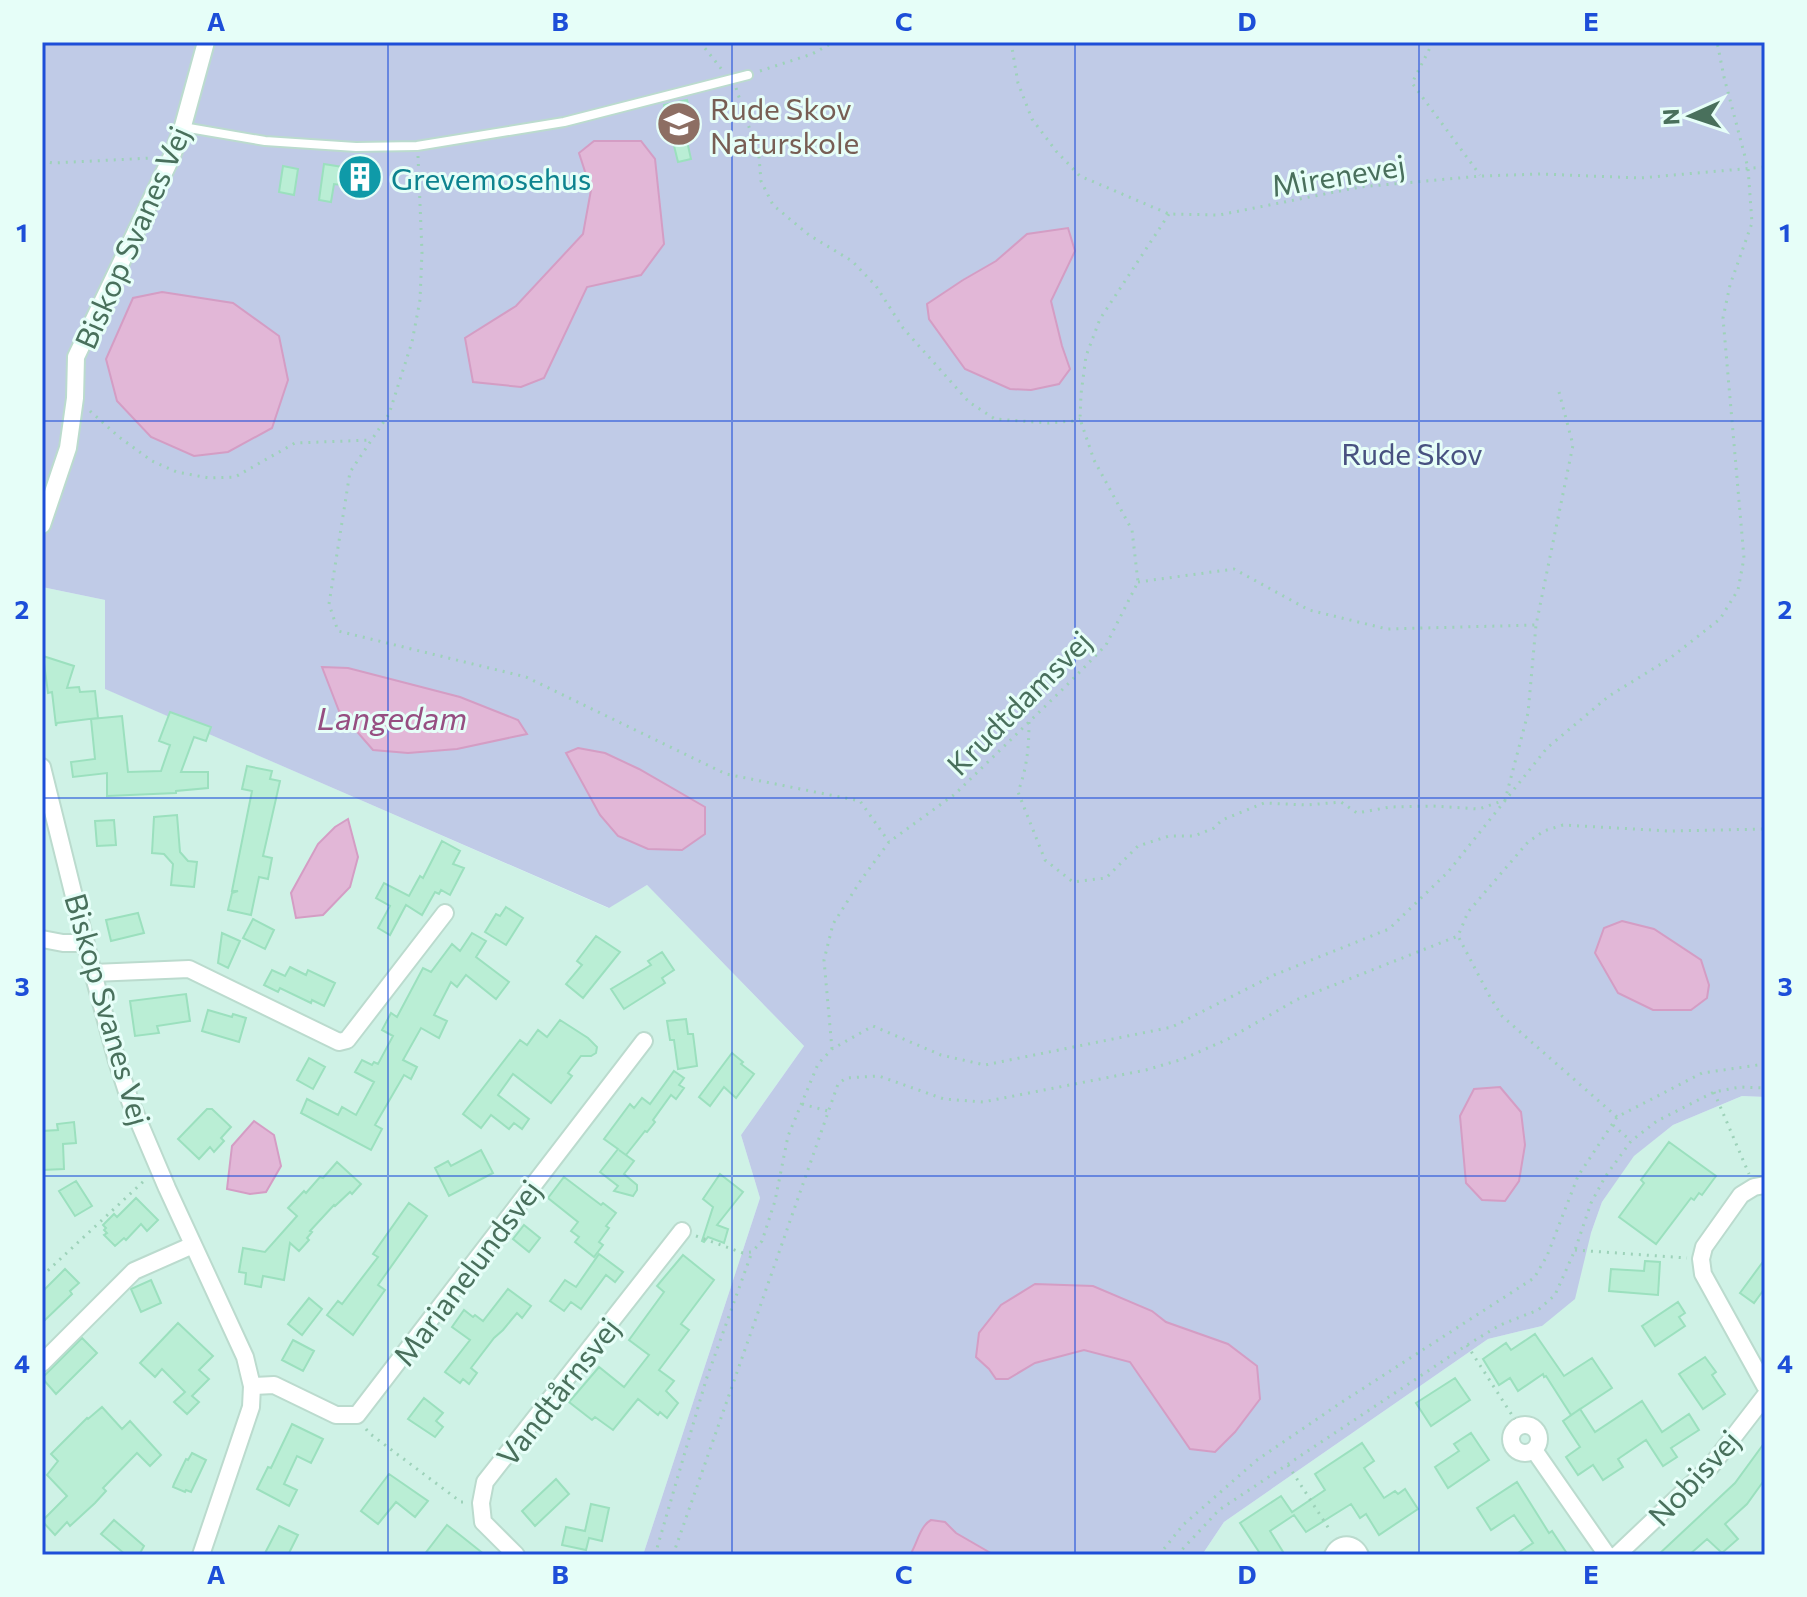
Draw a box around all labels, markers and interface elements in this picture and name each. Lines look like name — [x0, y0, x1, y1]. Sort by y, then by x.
text: A — [207, 5, 226, 36]
text: B — [551, 5, 569, 36]
text: C — [895, 5, 913, 36]
text: D — [1237, 5, 1257, 36]
text: E — [1583, 5, 1599, 36]
north arrow — [1651, 76, 1731, 156]
place label: Rude Skov Naturskole — [710, 89, 859, 160]
school or university icon: Rude Skov Naturskole — [655, 100, 703, 148]
text: N — [1657, 108, 1684, 126]
street label: Biskop Svanes Vej — [65, 120, 197, 354]
street label: Mirenevej — [1269, 145, 1407, 203]
building icon: Grevemosehus — [336, 153, 384, 201]
place label: Grevemosehus — [391, 159, 591, 196]
text: 1 — [16, 216, 28, 247]
text: 1 — [1779, 216, 1791, 247]
park label: Rude Skov — [1341, 434, 1483, 471]
text: 2 — [15, 593, 29, 624]
text: 2 — [1778, 593, 1792, 624]
street label: Krudtdamsvej — [938, 622, 1098, 782]
water label: Langedam — [317, 697, 467, 737]
street label: Biskop Svanes Vej — [58, 889, 160, 1129]
text: 3 — [14, 970, 30, 1001]
text: 3 — [1777, 970, 1793, 1001]
street label: Marianelundsvej — [384, 1172, 548, 1372]
street label: Vandtårnsvej — [488, 1310, 626, 1472]
text: 4 — [14, 1347, 30, 1378]
text: 4 — [1777, 1347, 1793, 1378]
street label: Nobisvej — [1639, 1421, 1747, 1533]
text: A — [207, 1558, 226, 1589]
text: B — [551, 1558, 569, 1589]
text: C — [895, 1558, 913, 1589]
text: D — [1237, 1558, 1257, 1589]
text: E — [1583, 1558, 1599, 1589]

